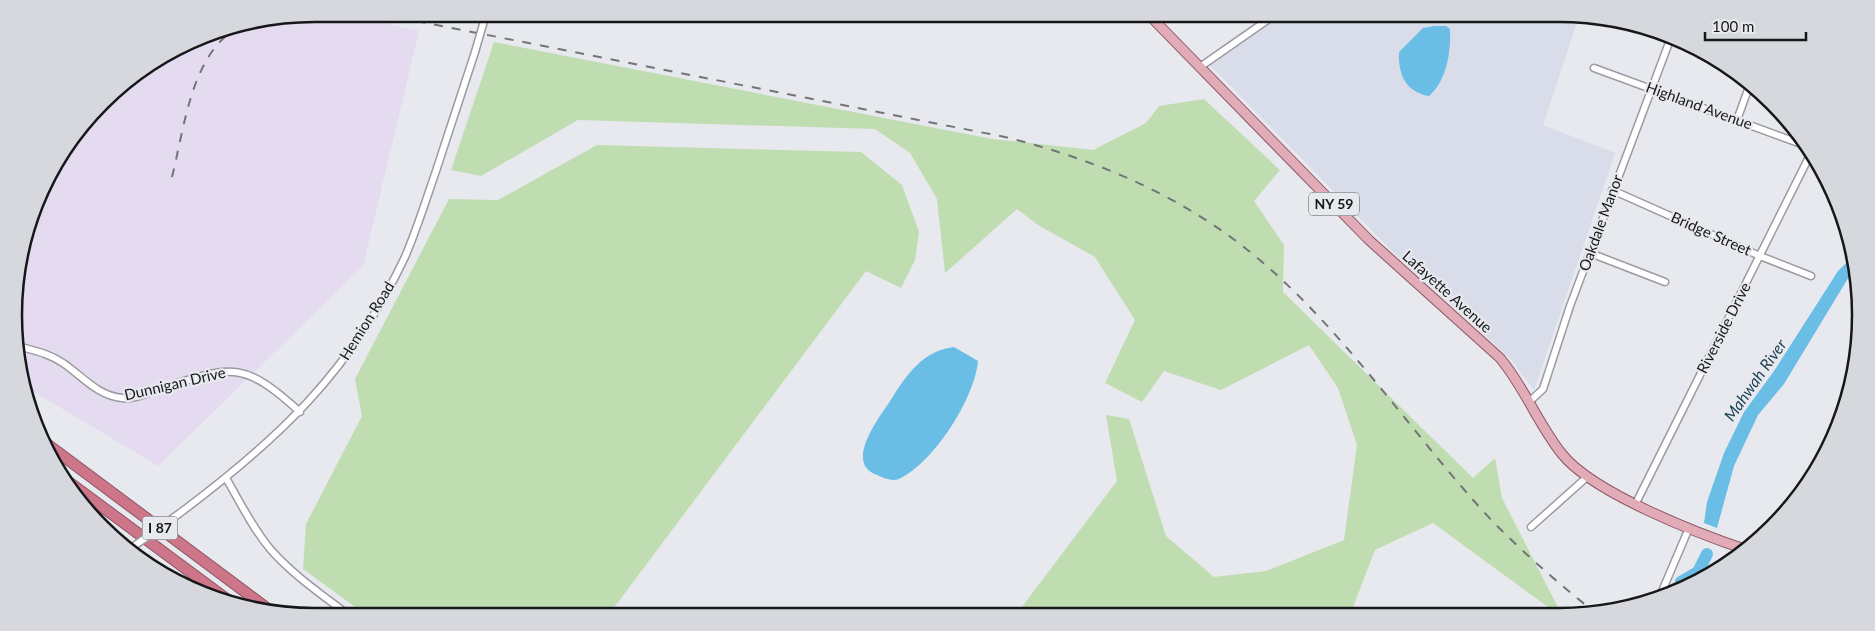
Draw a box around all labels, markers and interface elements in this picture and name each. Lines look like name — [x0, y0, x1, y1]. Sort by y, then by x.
scale bar — [1705, 10, 1806, 42]
text: 100 m — [1712, 17, 1754, 35]
street label: Highland Avenue — [1644, 77, 1755, 133]
street label: Oakdale Manor — [1574, 172, 1626, 273]
road number: NY 59 — [1309, 192, 1359, 215]
street label: Bridge Street — [1668, 207, 1755, 259]
street label: Lafayette Avenue — [1399, 246, 1496, 336]
street label: Hemion Road — [335, 278, 397, 363]
street label: Riverside Drive — [1692, 279, 1754, 376]
water label: Mahwah River — [1719, 335, 1790, 424]
street label: Dunnigan Drive — [122, 363, 227, 403]
road number: I 87 — [142, 516, 178, 540]

